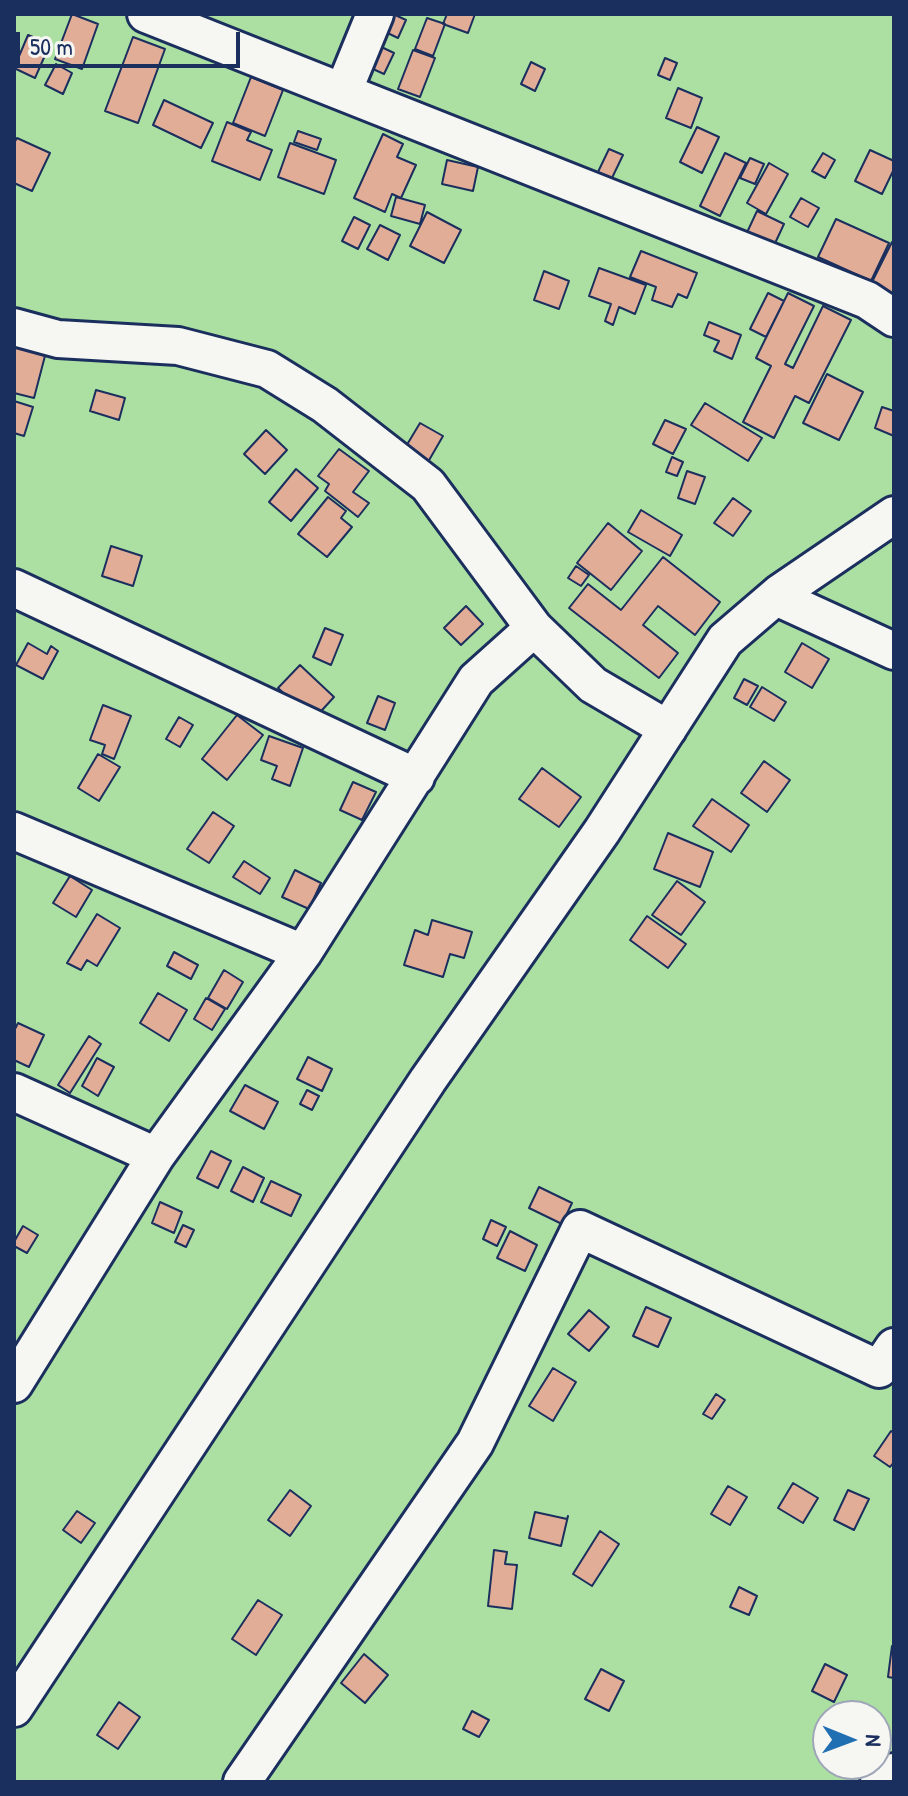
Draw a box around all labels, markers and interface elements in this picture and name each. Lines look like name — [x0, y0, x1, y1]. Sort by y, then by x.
scale bar — [20, 16, 244, 66]
text: 50 m — [30, 30, 73, 62]
north arrow — [812, 1700, 892, 1780]
text: N — [859, 1734, 889, 1747]

